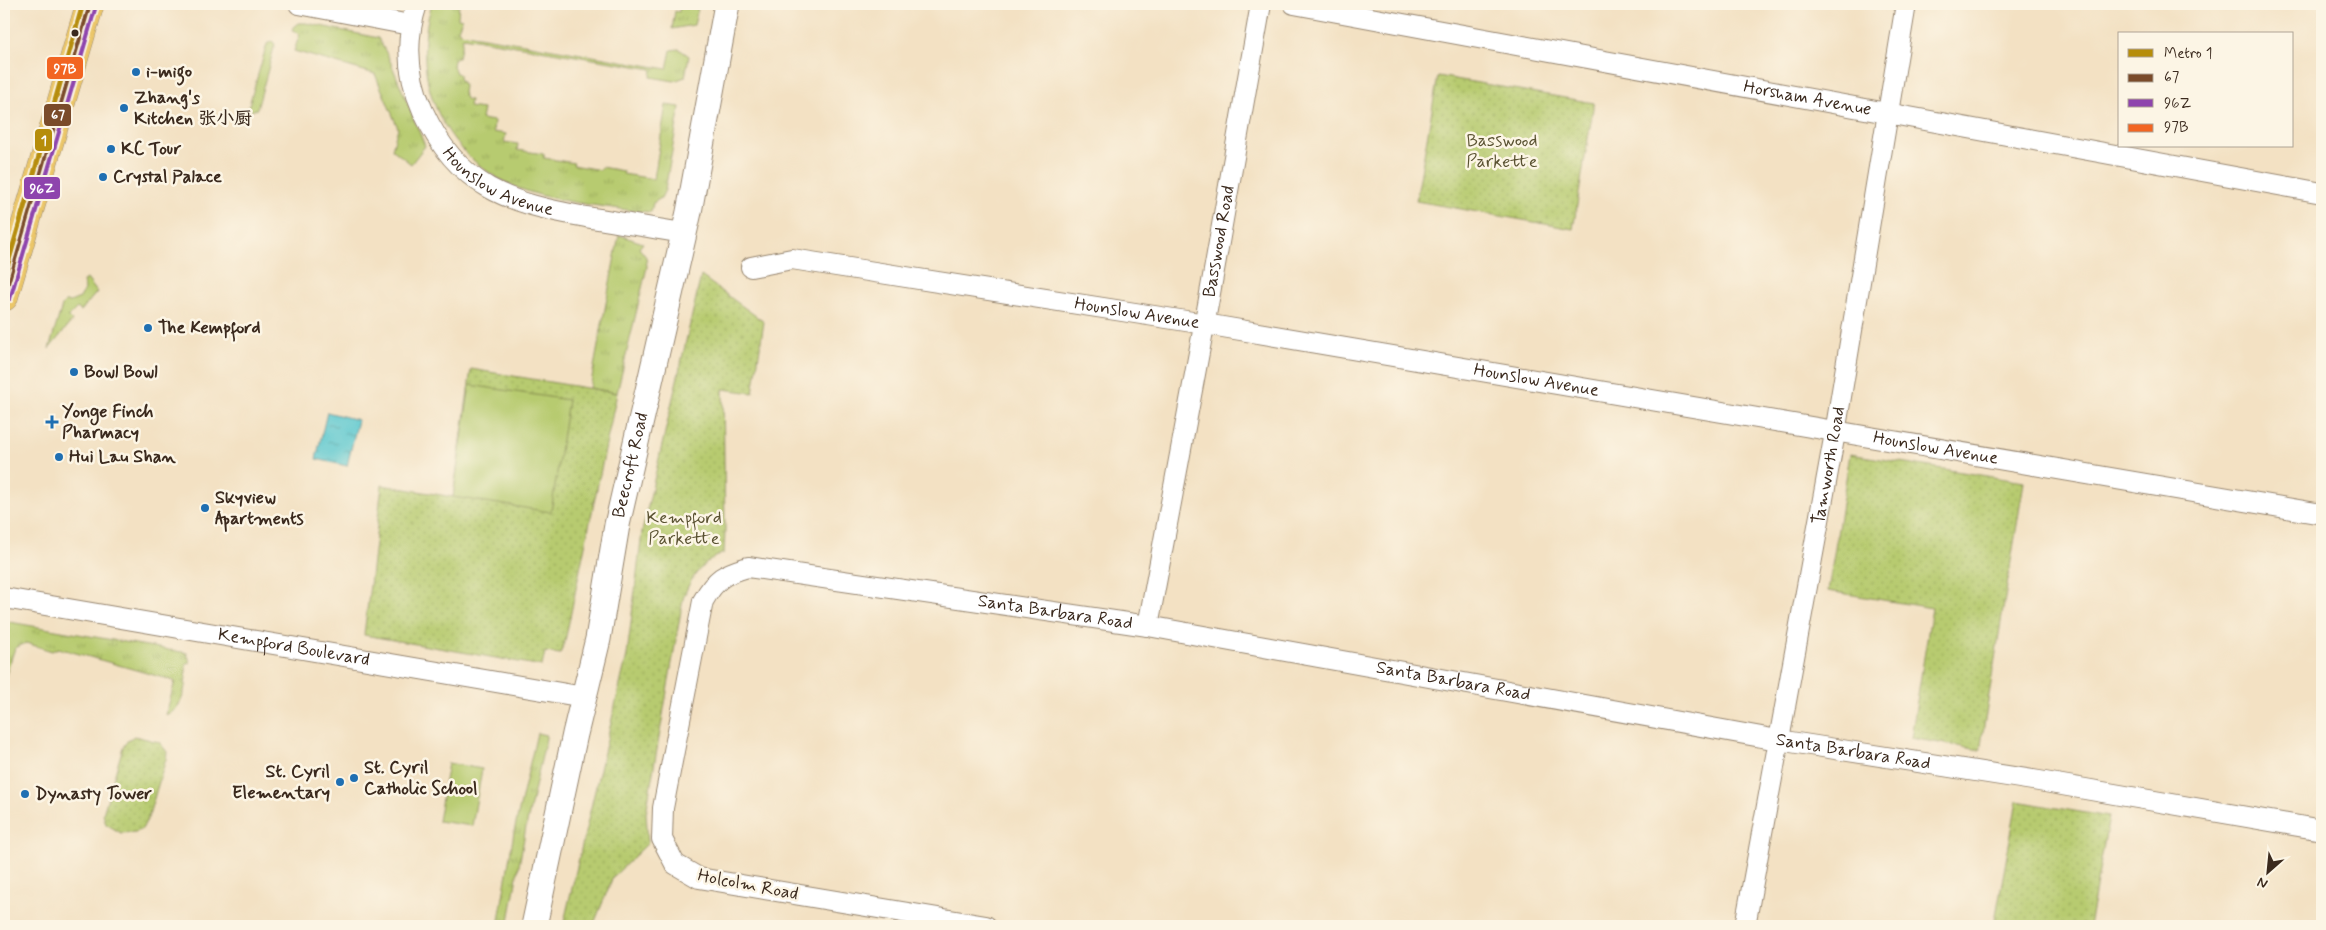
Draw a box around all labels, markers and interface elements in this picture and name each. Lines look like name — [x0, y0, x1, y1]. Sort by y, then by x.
unlabelled marker — [70, 28, 80, 38]
legend — [2118, 32, 2294, 148]
text: Metro 1 — [2164, 44, 2213, 64]
line badge: 97B — [46, 56, 84, 80]
text: 97B — [54, 60, 77, 78]
place label: i-migo — [146, 60, 192, 86]
marker: i-migo — [130, 66, 142, 78]
text: 67 — [2164, 68, 2180, 88]
street label: Horsham Avenue — [1742, 75, 1873, 122]
place label: Zhang's Kitchen 张小厨 — [134, 86, 252, 131]
text: 96Z — [2164, 94, 2192, 114]
marker: Zhang's Kitchen 张小厨 — [118, 102, 130, 114]
line badge: 67 — [43, 103, 72, 127]
text: 67 — [51, 106, 65, 124]
text: 97B — [2164, 118, 2188, 138]
line badge: 1 — [34, 128, 53, 152]
park label: Basswood Parkette — [1466, 129, 1538, 174]
text: 1 — [41, 132, 47, 150]
place label: KC Tour — [121, 137, 182, 161]
street label: Hounslow Avenue — [436, 142, 556, 222]
marker: KC Tour — [105, 143, 117, 155]
place label: Crystal Palace — [113, 165, 222, 189]
marker: Crystal Palace — [97, 171, 109, 183]
line badge: 96Z — [23, 176, 61, 200]
text: 96Z — [29, 180, 55, 198]
street label: Basswood Road — [1197, 184, 1241, 299]
street label: Hounslow Avenue — [1073, 292, 1202, 335]
place label: The Kempford — [158, 316, 261, 342]
marker: The Kempford — [142, 322, 154, 334]
street label: Hounslow Avenue — [1472, 358, 1601, 403]
place label: Bowl Bowl — [84, 360, 158, 384]
marker: Bowl Bowl — [68, 366, 80, 378]
place label: Yonge Finch Pharmacy — [62, 400, 154, 445]
street label: Tamworth Road — [1807, 405, 1851, 527]
street label: Beecroft Road — [607, 410, 655, 520]
marker: Yonge Finch Pharmacy — [46, 416, 58, 428]
street label: Hounslow Avenue — [1871, 426, 2000, 471]
place label: Hui Lau Shan — [69, 445, 176, 469]
marker: Hui Lau Shan — [53, 451, 65, 463]
place label: Skyview Apartments — [215, 486, 303, 532]
marker: Skyview Apartments — [199, 502, 211, 514]
park label: Kempford Parkette — [646, 506, 722, 551]
street label: Santa Barbara Road — [976, 589, 1134, 636]
street label: Kempford Boulevard — [216, 623, 372, 672]
street label: Santa Barbara Road — [1374, 656, 1532, 707]
street label: Santa Barbara Road — [1774, 728, 1932, 776]
place label: St. Cyril Catholic School — [364, 756, 477, 801]
place label: St. Cyril Elementary — [232, 760, 330, 805]
marker: St. Cyril Catholic School — [348, 772, 360, 784]
marker: St. Cyril Elementary — [334, 776, 346, 788]
place label: Dynasty Tower — [35, 782, 152, 806]
marker: Dynasty Tower — [19, 788, 31, 800]
north arrow — [2244, 848, 2294, 898]
street label: Holcolm Road — [696, 864, 800, 906]
text: N — [2254, 873, 2271, 893]

